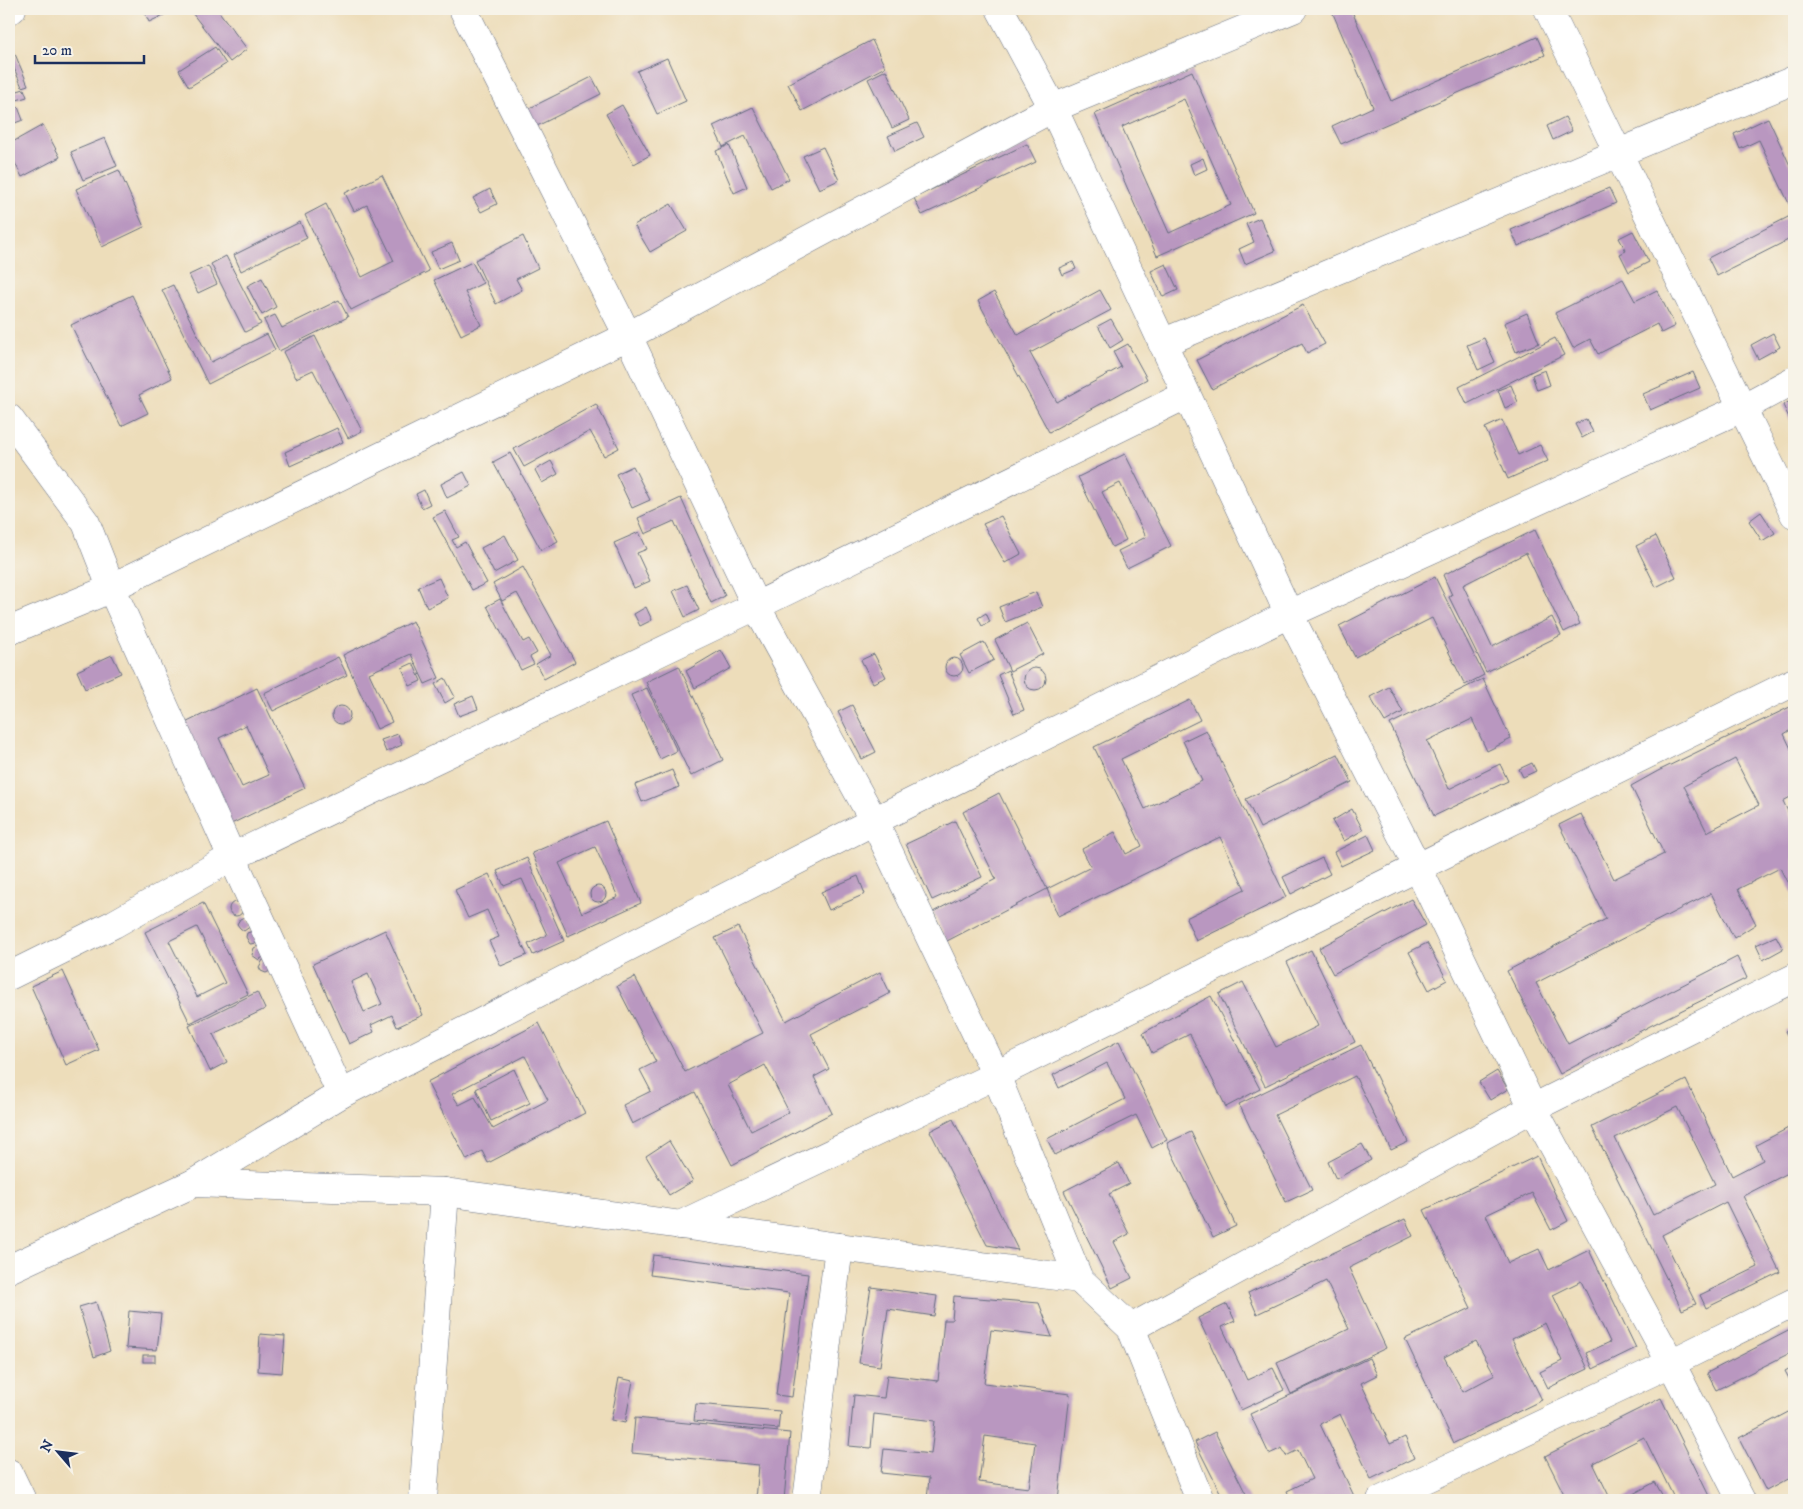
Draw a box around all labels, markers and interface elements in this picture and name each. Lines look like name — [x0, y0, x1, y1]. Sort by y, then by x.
scale bar — [35, 32, 144, 64]
text: 20 m — [42, 41, 72, 60]
north arrow — [32, 1426, 82, 1476]
text: N — [37, 1437, 58, 1456]

